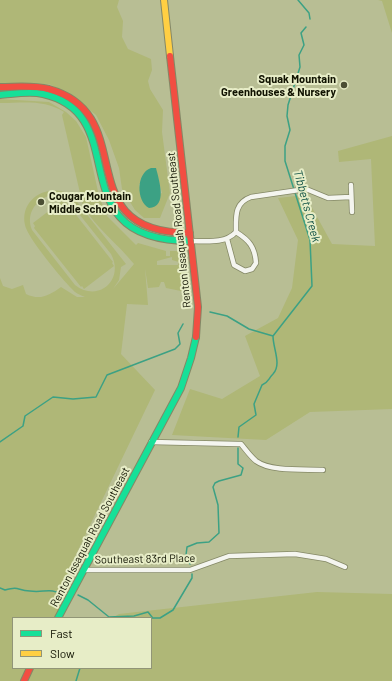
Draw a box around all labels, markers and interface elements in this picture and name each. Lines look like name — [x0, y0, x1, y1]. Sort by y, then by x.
place label: Squak Mountain Greenhouses & Nursery — [221, 72, 336, 98]
marker: Squak Mountain Greenhouses & Nursery — [339, 80, 349, 90]
street label: Renton Issaquah Road Southeast — [164, 152, 194, 308]
water label: Tibbetts Creek — [290, 168, 324, 244]
place label: Cougar Mountain Middle School — [49, 189, 131, 215]
marker: Cougar Mountain Middle School — [36, 197, 46, 207]
street label: Renton Issaquah Road Southeast — [47, 465, 133, 609]
street label: Southeast 83rd Place — [94, 552, 196, 566]
legend — [12, 617, 152, 669]
text: Fast — [50, 626, 73, 640]
text: Slow — [50, 646, 75, 660]

